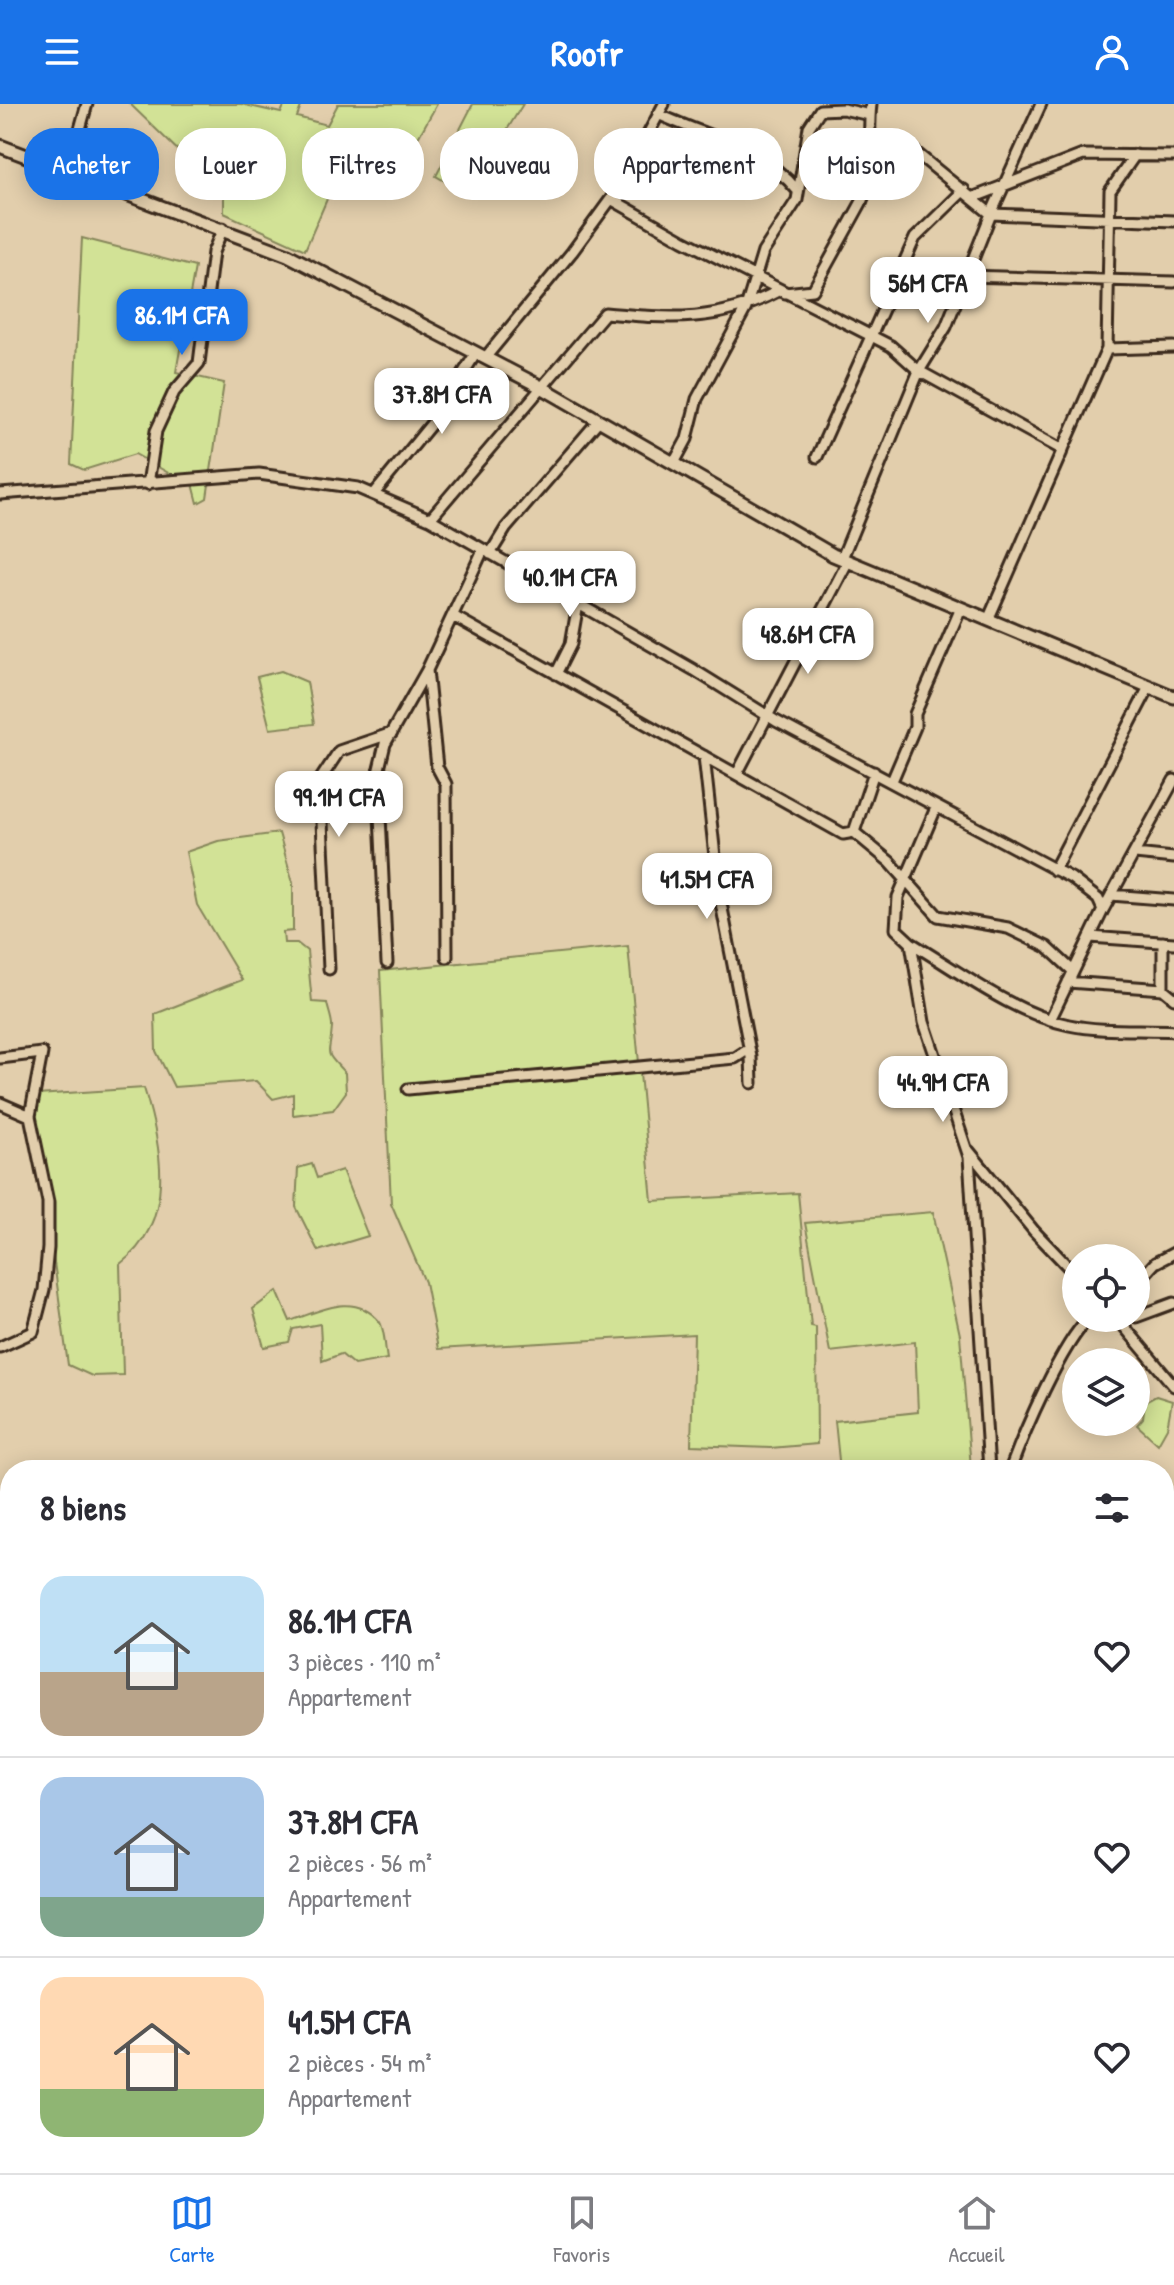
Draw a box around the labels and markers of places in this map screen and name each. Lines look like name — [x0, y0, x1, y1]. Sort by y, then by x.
pin: 56M CFA — [854, 257, 1002, 325]
pin: 86.1M CFA — [90, 289, 274, 357]
pin: 37.8M CFA — [350, 368, 534, 436]
pin: 40.1M CFA — [478, 551, 662, 619]
pin: 48.6M CFA — [716, 608, 900, 676]
pin: 99.1M CFA — [247, 771, 431, 839]
pin: 41.5M CFA — [615, 853, 799, 921]
pin: 44.9M CFA — [851, 1056, 1035, 1124]

